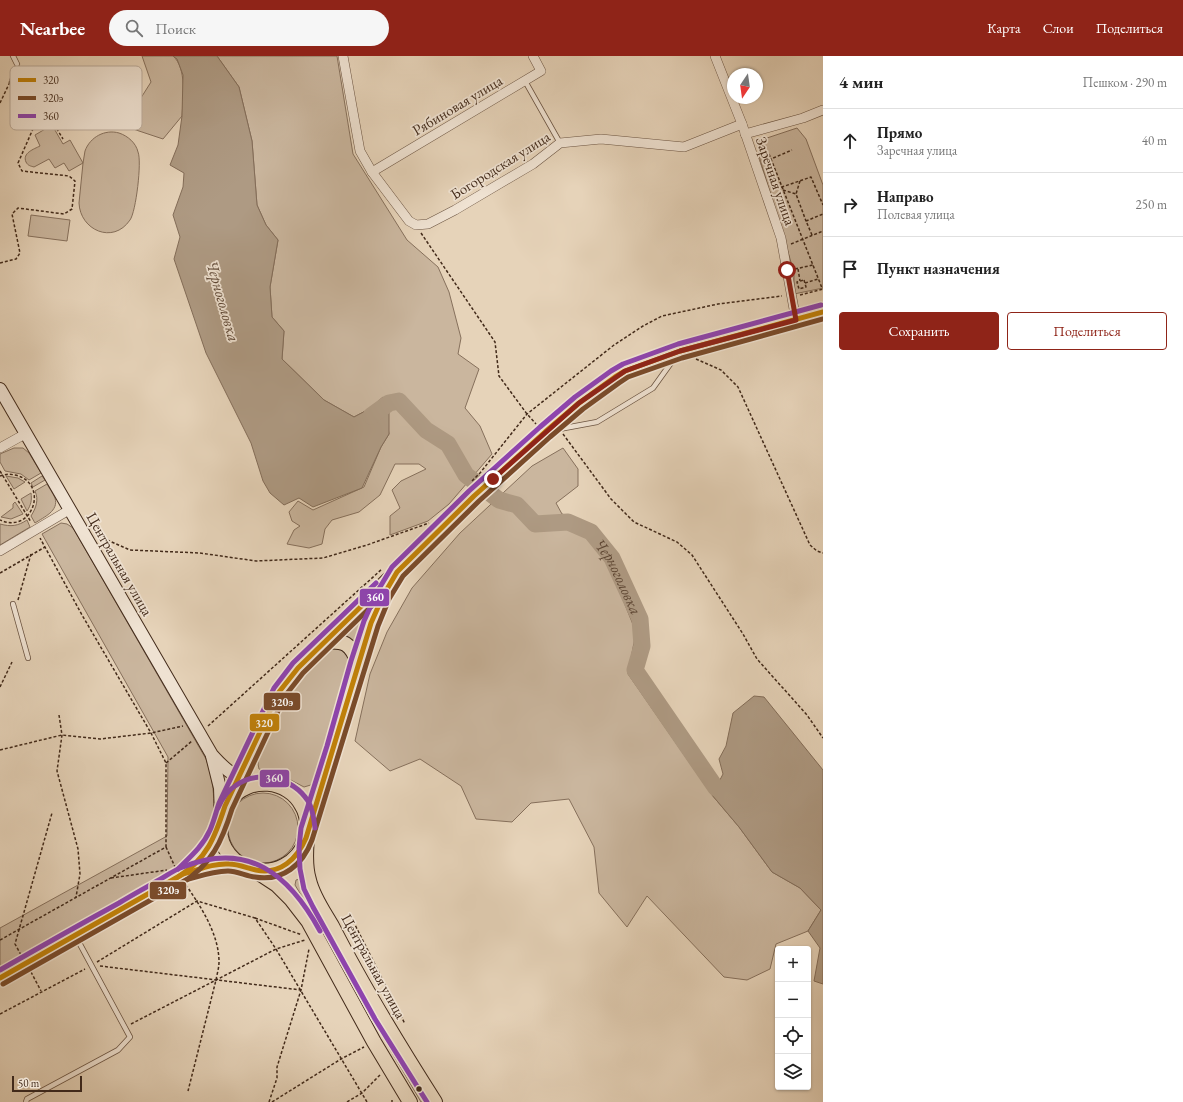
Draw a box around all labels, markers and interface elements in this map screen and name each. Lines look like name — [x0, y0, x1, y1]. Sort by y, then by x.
search box — [109, 10, 389, 46]
text: Nearbee — [20, 16, 85, 41]
icon: search — [123, 17, 145, 39]
text: Поиск — [155, 19, 196, 38]
text: Карта — [987, 19, 1021, 37]
text: Слои — [1043, 19, 1074, 37]
text: Поделиться — [1096, 19, 1163, 37]
legend — [10, 66, 142, 130]
north arrow — [727, 68, 763, 104]
street label: Рябиновая улица — [408, 71, 506, 139]
text: 4 мин — [839, 71, 883, 93]
text: 320 — [43, 73, 59, 87]
text: Пешком · 290 m — [1083, 74, 1167, 91]
text: 320э — [43, 91, 64, 105]
text: 360 — [43, 109, 59, 123]
text: Прямо — [877, 123, 922, 142]
street label: Богородская улица — [447, 127, 553, 203]
icon: ahead — [839, 130, 861, 152]
text: 40 m — [1142, 132, 1167, 149]
street label: Заречная улица — [752, 134, 800, 228]
text: Заречная улица — [877, 142, 957, 159]
text: Направо — [877, 187, 934, 206]
icon: right — [839, 194, 861, 216]
text: 250 m — [1136, 196, 1167, 213]
text: Полевая улица — [877, 206, 955, 223]
water label: Черноголовка — [201, 258, 245, 344]
icon: arrive — [839, 258, 861, 280]
text: Пункт назначения — [877, 259, 1000, 278]
route start — [778, 261, 796, 279]
button: Сохранить — [839, 312, 999, 350]
button: Поделиться — [1007, 312, 1167, 350]
route end — [484, 470, 502, 488]
street label: Центральная улица — [83, 509, 157, 619]
water label: Черноголовка — [590, 534, 647, 618]
line badge: 360 — [359, 588, 390, 607]
text: 360 — [366, 590, 384, 604]
line badge: 320э — [263, 692, 301, 711]
text: 320э — [271, 695, 293, 709]
line badge: 320 — [249, 713, 280, 732]
text: 320 — [255, 716, 273, 730]
line badge: 360 — [259, 769, 290, 788]
text: 360 — [265, 771, 283, 785]
line badge: 320э — [149, 881, 187, 900]
text: 320э — [157, 883, 179, 897]
street label: Центральная улица — [337, 910, 411, 1022]
map controls — [775, 946, 811, 1090]
button: + — [775, 946, 811, 982]
button: − — [775, 982, 811, 1018]
button: locate — [775, 1018, 811, 1054]
button: layers — [775, 1054, 811, 1090]
scale bar — [12, 1074, 82, 1093]
text: 50 m — [18, 1076, 39, 1090]
unlabelled marker — [414, 1084, 424, 1094]

